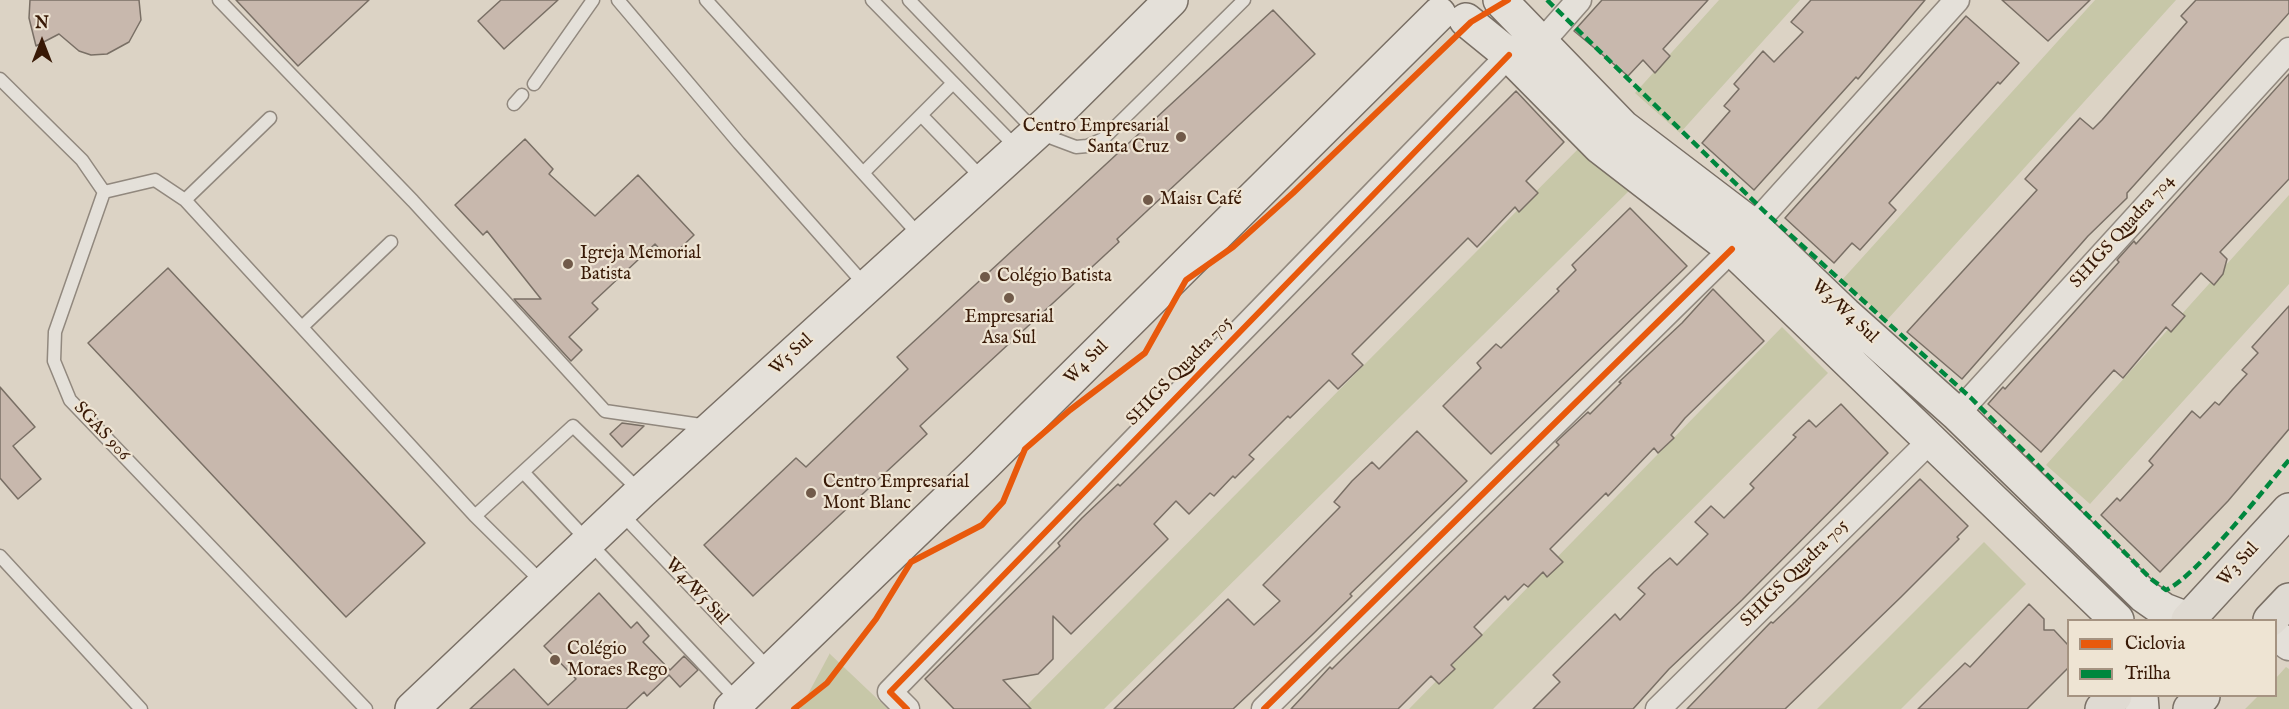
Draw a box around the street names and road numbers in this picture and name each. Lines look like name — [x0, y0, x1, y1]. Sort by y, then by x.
street label: SHIGS Quadra 704 — [2066, 171, 2180, 293]
street label: W3/W4 Sul — [1806, 276, 1882, 348]
street label: SHIGS Quadra 705 — [1122, 313, 1238, 431]
street label: W5 Sul — [766, 330, 818, 380]
street label: W4 Sul — [1060, 336, 1114, 390]
street label: SGAS 906 — [68, 398, 134, 466]
street label: SHIGS Quadra 705 — [1737, 516, 1853, 632]
street label: W3 Sul — [2214, 539, 2264, 591]
street label: W4/W5 Sul — [660, 554, 732, 630]

